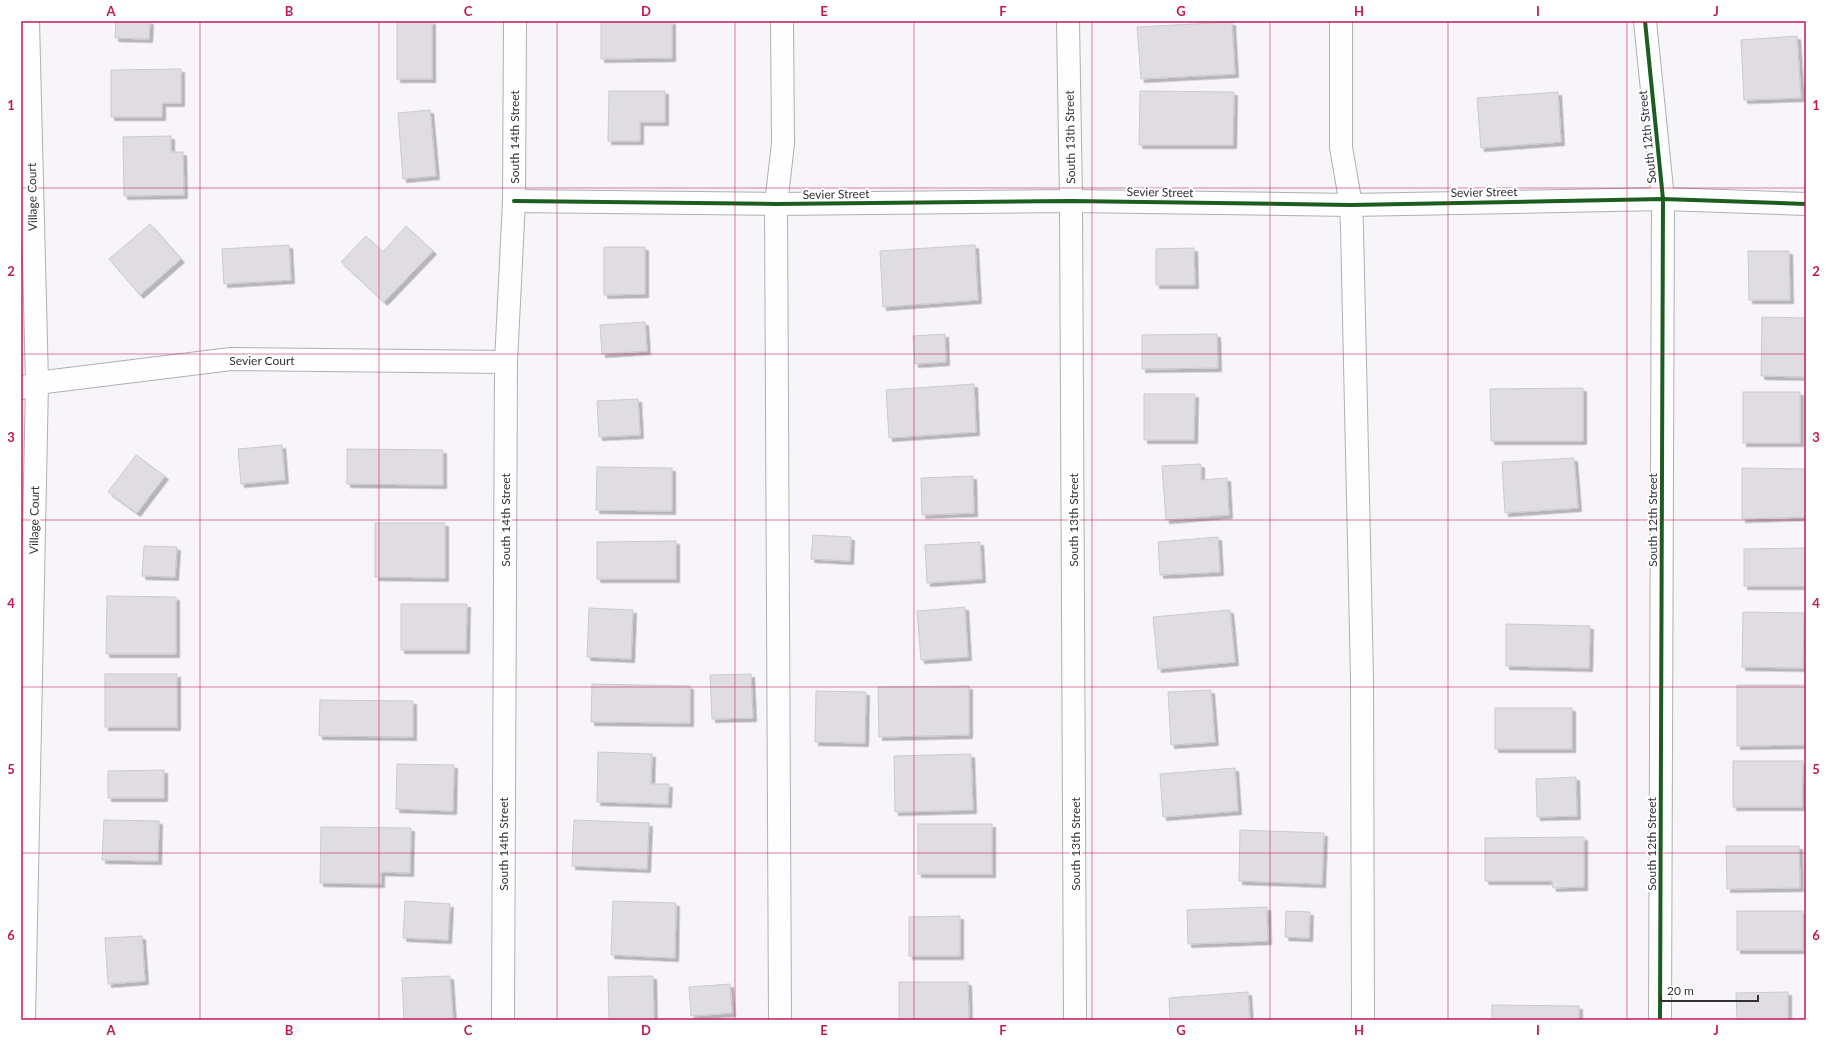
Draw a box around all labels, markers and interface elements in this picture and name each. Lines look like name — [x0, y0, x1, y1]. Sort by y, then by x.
text: A — [105, 3, 116, 19]
text: B — [285, 3, 294, 19]
text: C — [464, 3, 473, 19]
text: D — [641, 3, 651, 19]
text: E — [820, 3, 828, 19]
text: F — [999, 3, 1007, 19]
text: G — [1176, 3, 1186, 19]
text: H — [1354, 3, 1364, 19]
text: I — [1536, 3, 1540, 19]
text: J — [1713, 3, 1719, 19]
street label: South 14th Street — [507, 89, 522, 184]
street label: South 13th Street — [1062, 89, 1078, 184]
street label: South 12th Street — [1635, 89, 1659, 184]
text: 1 — [7, 97, 15, 113]
text: 1 — [1812, 97, 1820, 113]
street label: Village Court — [24, 162, 40, 231]
street label: Sevier Street — [1126, 184, 1194, 200]
street label: Sevier Street — [1450, 184, 1518, 200]
street label: Sevier Street — [802, 186, 870, 202]
text: 2 — [7, 263, 15, 279]
text: 2 — [1812, 263, 1820, 279]
street label: Sevier Court — [229, 353, 295, 368]
text: 3 — [7, 429, 15, 445]
text: 3 — [1812, 429, 1820, 445]
street label: South 14th Street — [498, 472, 513, 567]
street label: South 13th Street — [1066, 472, 1081, 567]
street label: South 12th Street — [1645, 472, 1660, 567]
street label: Village Court — [26, 485, 42, 554]
text: 4 — [7, 595, 15, 611]
text: 4 — [1812, 595, 1820, 611]
text: 5 — [7, 761, 15, 777]
text: 5 — [1812, 761, 1820, 777]
street label: South 14th Street — [496, 796, 511, 891]
street label: South 13th Street — [1068, 796, 1083, 891]
street label: South 12th Street — [1644, 796, 1659, 891]
text: 6 — [7, 927, 15, 943]
text: 6 — [1812, 927, 1820, 943]
scale bar — [1661, 977, 1758, 1003]
text: 20 m — [1667, 983, 1694, 998]
text: A — [105, 1022, 116, 1038]
text: B — [285, 1022, 294, 1038]
text: C — [464, 1022, 473, 1038]
text: D — [641, 1022, 651, 1038]
text: E — [820, 1022, 828, 1038]
text: F — [999, 1022, 1007, 1038]
text: G — [1176, 1022, 1186, 1038]
text: H — [1354, 1022, 1364, 1038]
text: I — [1536, 1022, 1540, 1038]
text: J — [1713, 1022, 1719, 1038]

